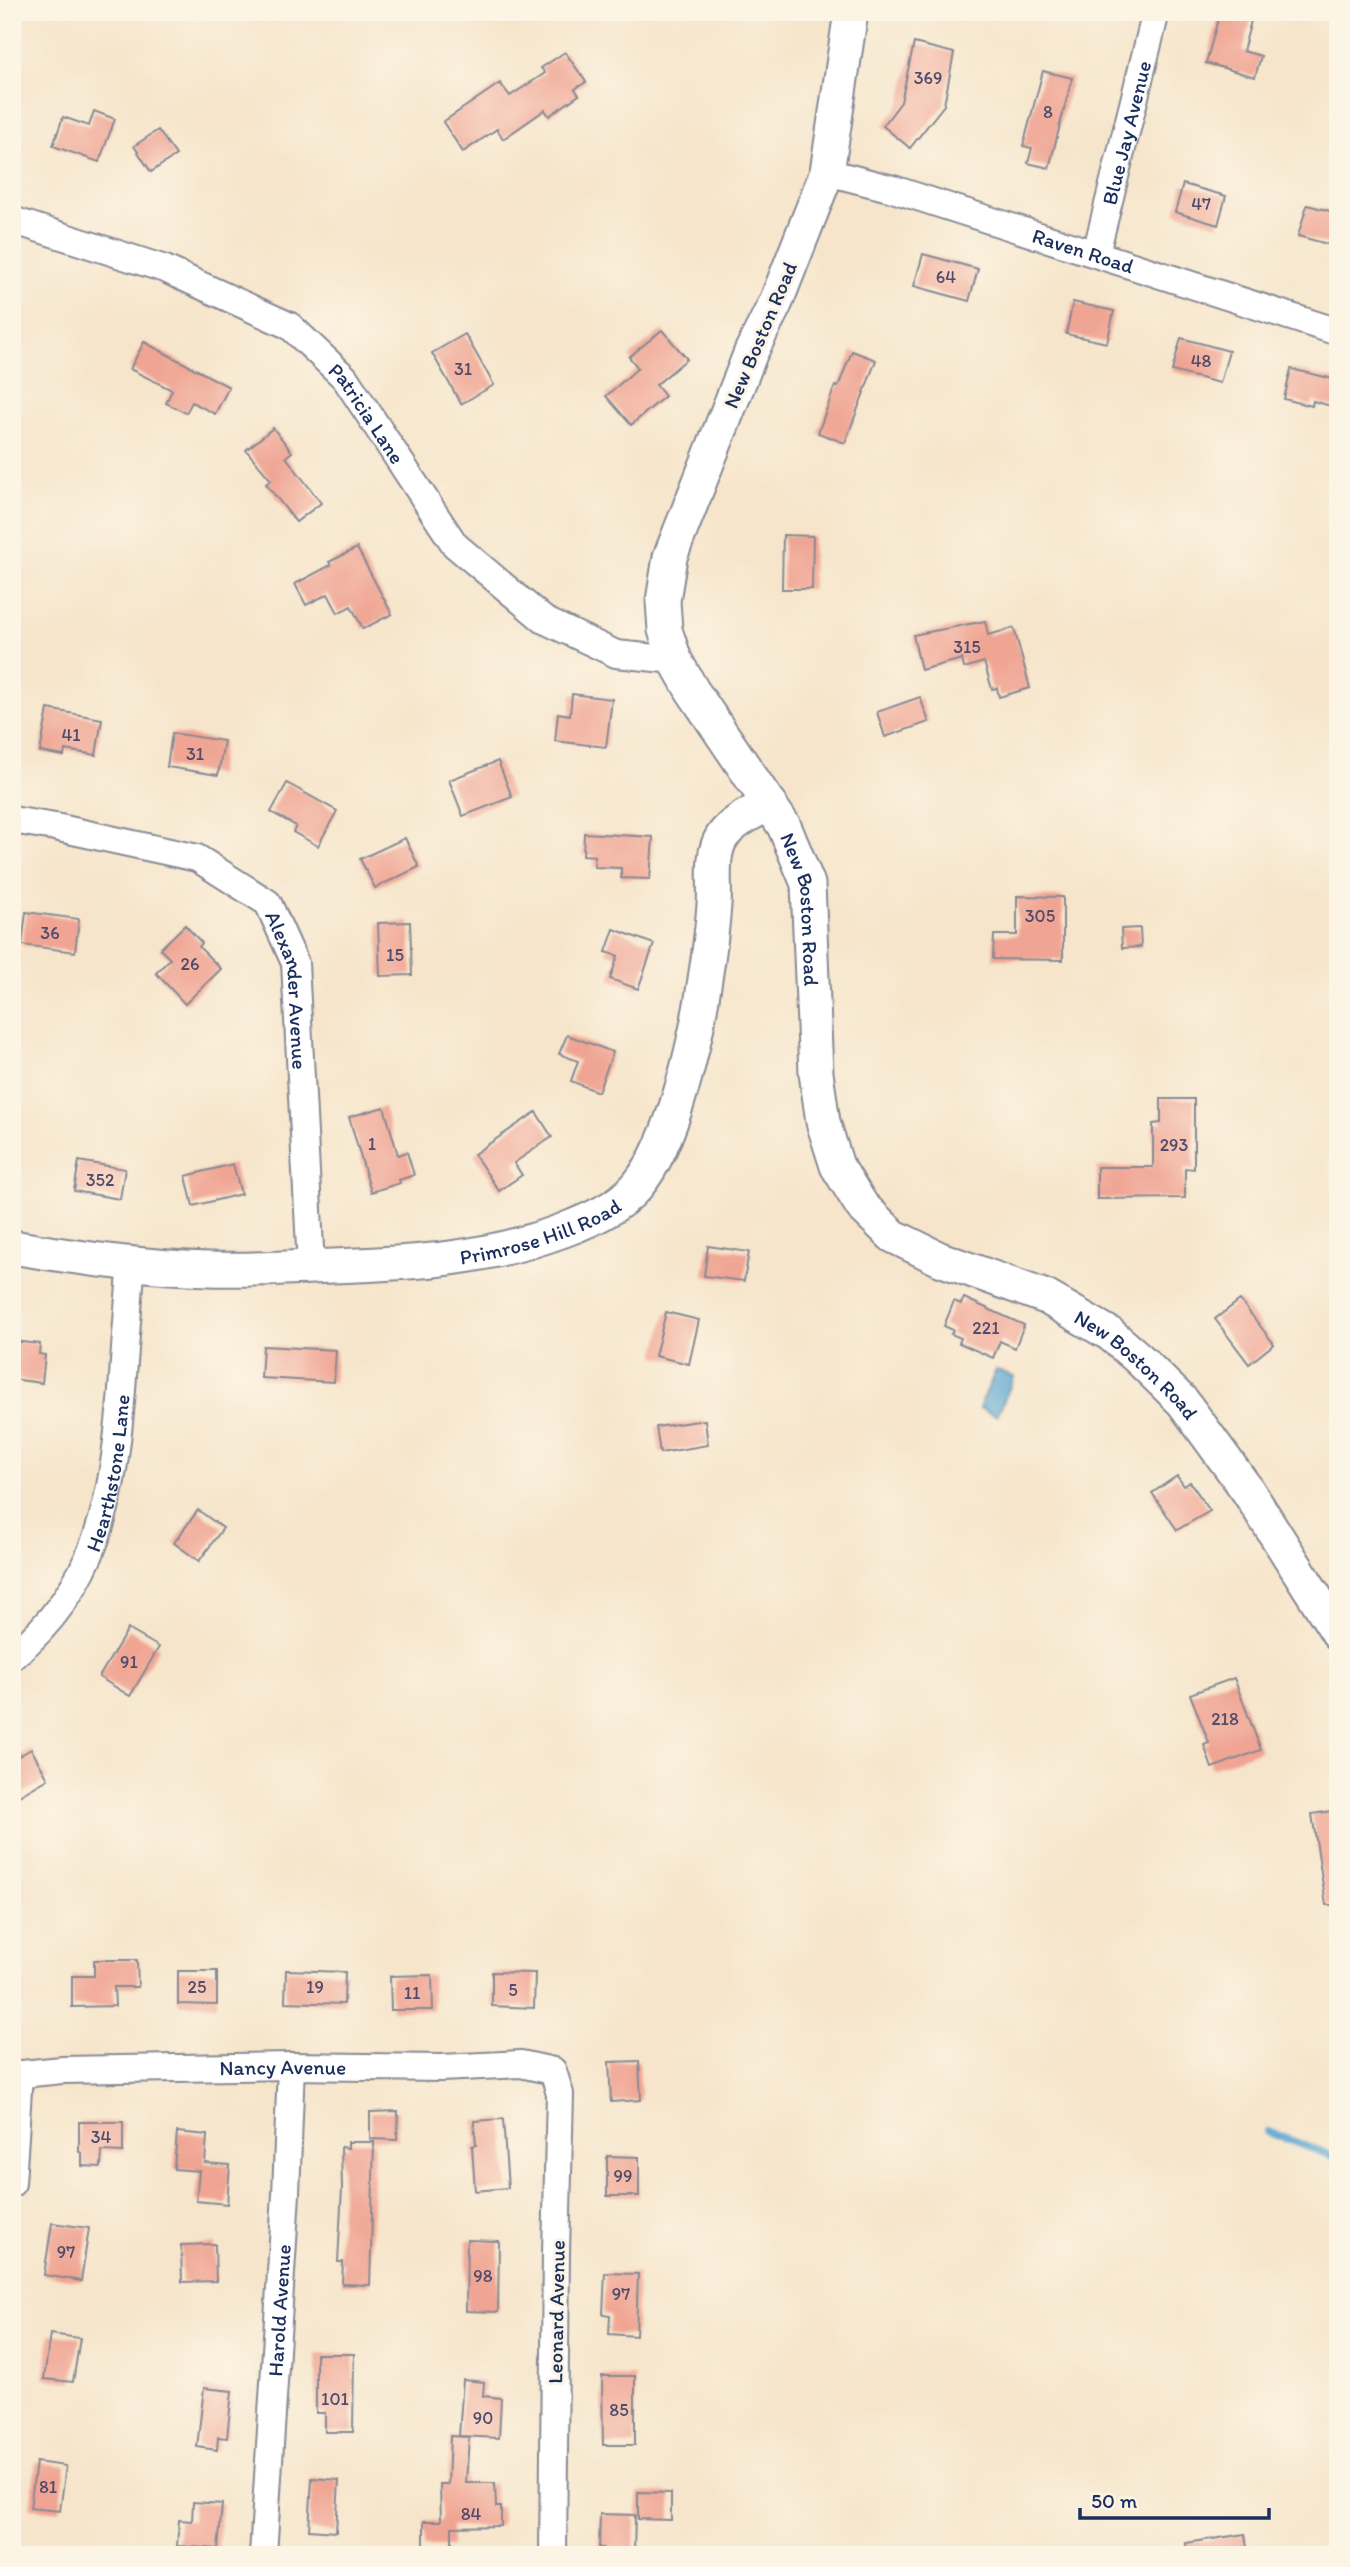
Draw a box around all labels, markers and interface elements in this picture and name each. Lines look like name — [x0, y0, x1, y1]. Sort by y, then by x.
street label: Blue Jay Avenue — [1096, 58, 1156, 207]
house number: 369 — [914, 67, 942, 89]
house number: 8 — [1043, 101, 1053, 123]
house number: 47 — [1191, 193, 1211, 215]
street label: Raven Road — [1029, 222, 1138, 278]
street label: New Boston Road — [718, 258, 802, 412]
house number: 64 — [936, 266, 956, 288]
house number: 48 — [1191, 350, 1211, 372]
street label: Patricia Lane — [324, 357, 410, 468]
house number: 31 — [454, 358, 472, 380]
house number: 315 — [953, 636, 981, 658]
house number: 41 — [61, 724, 81, 746]
house number: 31 — [186, 743, 204, 765]
street label: New Boston Road — [775, 829, 825, 986]
house number: 305 — [1025, 905, 1055, 927]
street label: Alexander Avenue — [261, 907, 313, 1070]
house number: 36 — [40, 922, 60, 944]
house number: 15 — [386, 944, 404, 966]
house number: 26 — [181, 953, 200, 975]
house number: 1 — [368, 1133, 376, 1155]
house number: 293 — [1160, 1134, 1189, 1156]
house number: 352 — [86, 1169, 115, 1191]
street label: Primrose Hill Road — [458, 1192, 626, 1269]
street label: New Boston Road — [1070, 1304, 1204, 1424]
house number: 221 — [972, 1317, 1000, 1339]
street label: Hearthstone Lane — [80, 1393, 134, 1555]
house number: 91 — [120, 1651, 138, 1673]
house number: 218 — [1211, 1708, 1239, 1730]
house number: 25 — [188, 1976, 206, 1998]
house number: 19 — [306, 1976, 324, 1998]
house number: 5 — [508, 1979, 518, 2001]
house number: 11 — [404, 1982, 420, 2004]
street label: Nancy Avenue — [219, 2053, 346, 2080]
house number: 34 — [91, 2126, 111, 2148]
house number: 99 — [614, 2165, 632, 2187]
street label: Leonard Avenue — [542, 2240, 570, 2384]
house number: 97 — [57, 2241, 75, 2263]
street label: Harold Avenue — [262, 2244, 295, 2377]
house number: 98 — [473, 2265, 493, 2287]
house number: 97 — [612, 2283, 630, 2305]
house number: 101 — [321, 2388, 349, 2410]
house number: 85 — [609, 2399, 629, 2421]
house number: 90 — [473, 2407, 493, 2429]
house number: 81 — [39, 2476, 57, 2498]
scale bar — [1080, 2476, 1270, 2520]
text: 50 m — [1091, 2488, 1138, 2513]
house number: 84 — [461, 2503, 482, 2525]

